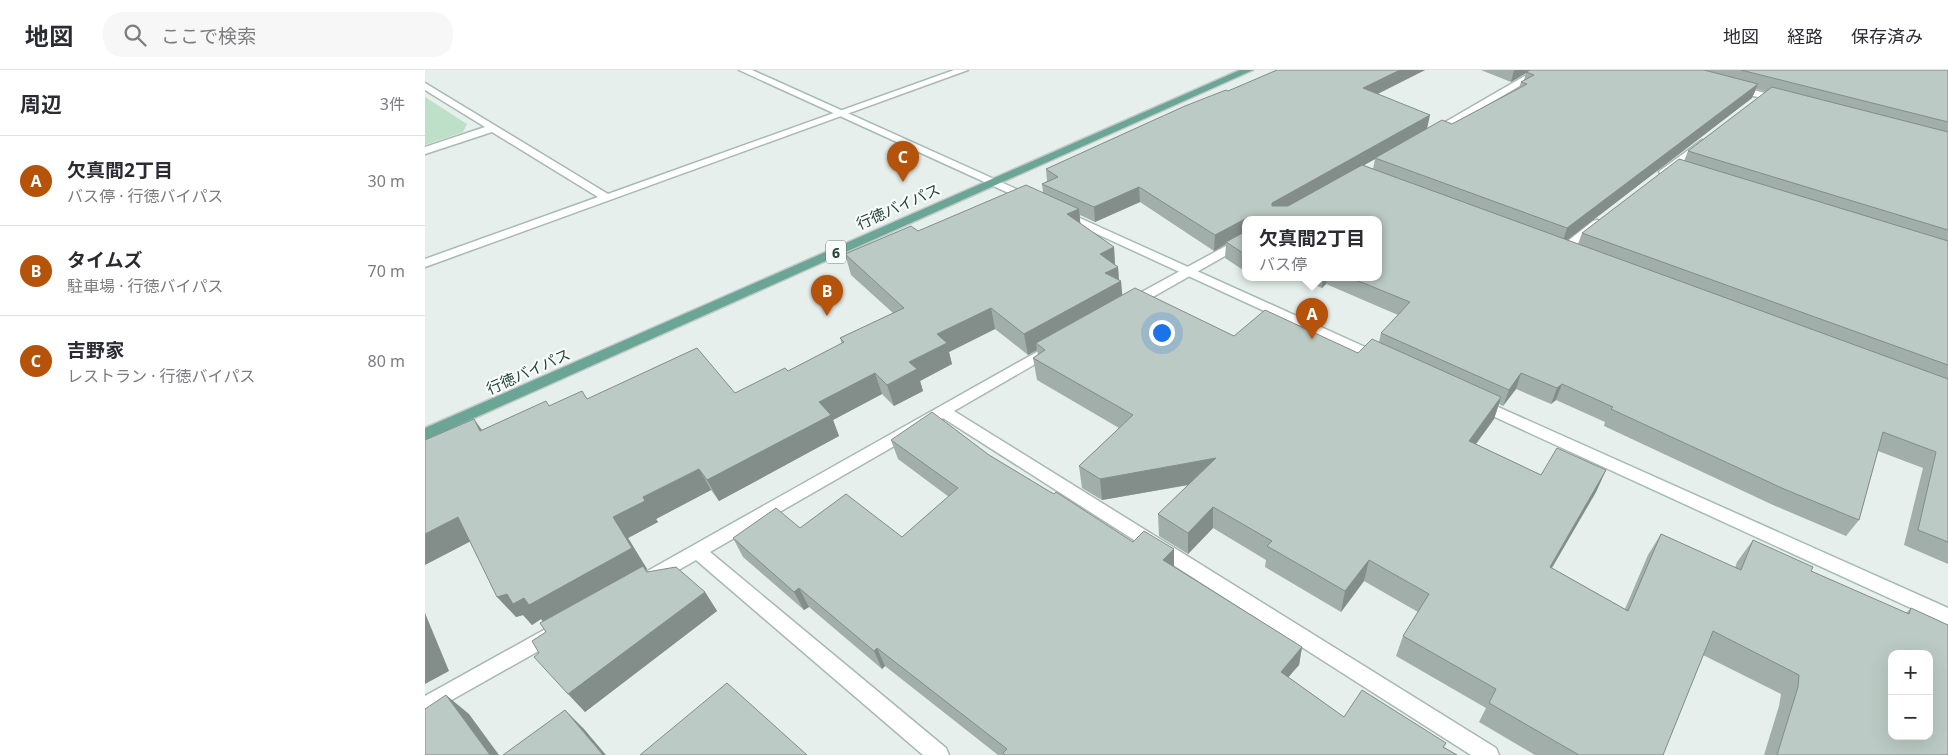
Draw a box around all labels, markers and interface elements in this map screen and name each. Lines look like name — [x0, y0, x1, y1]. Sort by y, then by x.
search box — [103, 12, 453, 57]
text: 地図 — [25, 19, 73, 52]
icon: search — [121, 21, 149, 49]
text: ここで検索 — [161, 23, 256, 49]
text: 地図 — [1723, 24, 1759, 48]
text: 経路 — [1787, 24, 1823, 48]
text: 保存済み — [1851, 24, 1923, 48]
text: 周辺 — [20, 90, 62, 118]
text: 3件 — [380, 93, 405, 115]
pin: C — [887, 141, 919, 182]
text: 欠真間2丁目 — [67, 157, 173, 183]
text: A — [30, 170, 42, 192]
text: 30 m — [368, 170, 405, 192]
street label: 行徳バイパス — [853, 179, 943, 233]
text: バス停 · 行徳バイパス — [67, 185, 223, 207]
popup — [1242, 216, 1382, 281]
text: 欠真間2丁目 — [1259, 225, 1365, 251]
road number: 6 — [826, 240, 846, 263]
text: タイムズ — [67, 247, 143, 273]
text: バス停 — [1259, 253, 1307, 275]
text: B — [31, 260, 41, 282]
text: 70 m — [368, 260, 405, 282]
text: 駐車場 · 行徳バイパス — [67, 275, 223, 297]
pin: B — [811, 275, 843, 316]
pin: A — [1296, 298, 1328, 339]
your location — [1149, 320, 1175, 346]
text: 吉野家 — [67, 337, 124, 363]
street label: 行徳バイパス — [483, 344, 573, 398]
text: C — [31, 350, 41, 372]
text: 80 m — [368, 350, 405, 372]
text: レストラン · 行徳バイパス — [67, 365, 255, 387]
map controls — [1888, 650, 1933, 740]
button: + — [1888, 650, 1933, 695]
button: − — [1888, 695, 1933, 740]

